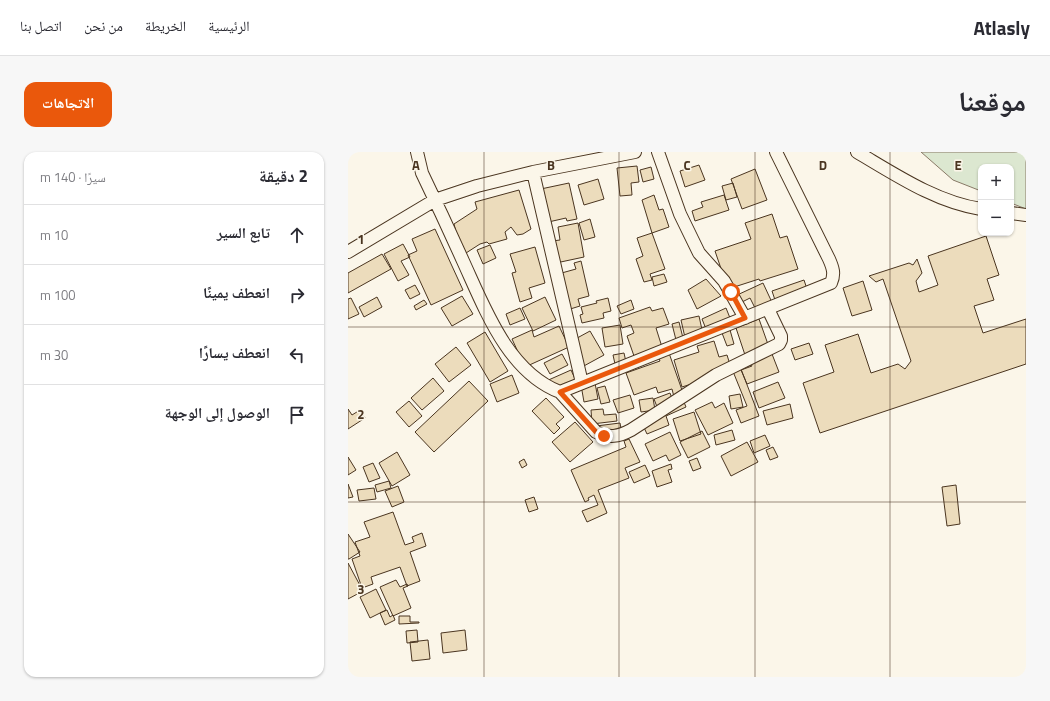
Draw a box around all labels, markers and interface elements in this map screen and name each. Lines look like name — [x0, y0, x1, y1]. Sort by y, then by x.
text: Atlasly — [973, 13, 1030, 42]
text: اتصل بنا — [20, 15, 62, 36]
text: من نحن — [84, 15, 123, 36]
text: الخريطة — [145, 15, 186, 36]
text: الرئيسية — [208, 15, 250, 36]
text: موقعنا — [958, 79, 1026, 122]
button: الاتجاهات — [24, 82, 112, 127]
text: A — [412, 155, 420, 175]
text: B — [547, 155, 555, 175]
text: C — [683, 155, 691, 175]
text: D — [819, 155, 827, 175]
text: E — [954, 155, 962, 175]
text: 2 دقيقة — [259, 163, 308, 189]
map controls — [978, 164, 1014, 236]
button: + — [978, 164, 1014, 200]
text: سيرًا · 140 m — [40, 167, 106, 187]
button: − — [978, 200, 1014, 236]
text: تابع السير — [217, 221, 270, 244]
icon: ahead — [286, 224, 308, 246]
text: 10 m — [40, 225, 68, 245]
text: 1 — [357, 229, 365, 249]
text: انعطف يمينًا — [203, 281, 270, 304]
route start — [722, 283, 740, 301]
icon: right — [286, 284, 308, 306]
text: 100 m — [40, 285, 76, 305]
text: انعطف يسارًا — [199, 341, 270, 364]
icon: left — [286, 344, 308, 366]
text: 30 m — [40, 345, 68, 365]
text: الوصول إلى الوجهة — [165, 401, 270, 424]
icon: arrive — [286, 404, 308, 426]
text: 2 — [357, 404, 365, 424]
route end — [595, 427, 613, 445]
text: 3 — [357, 579, 365, 599]

